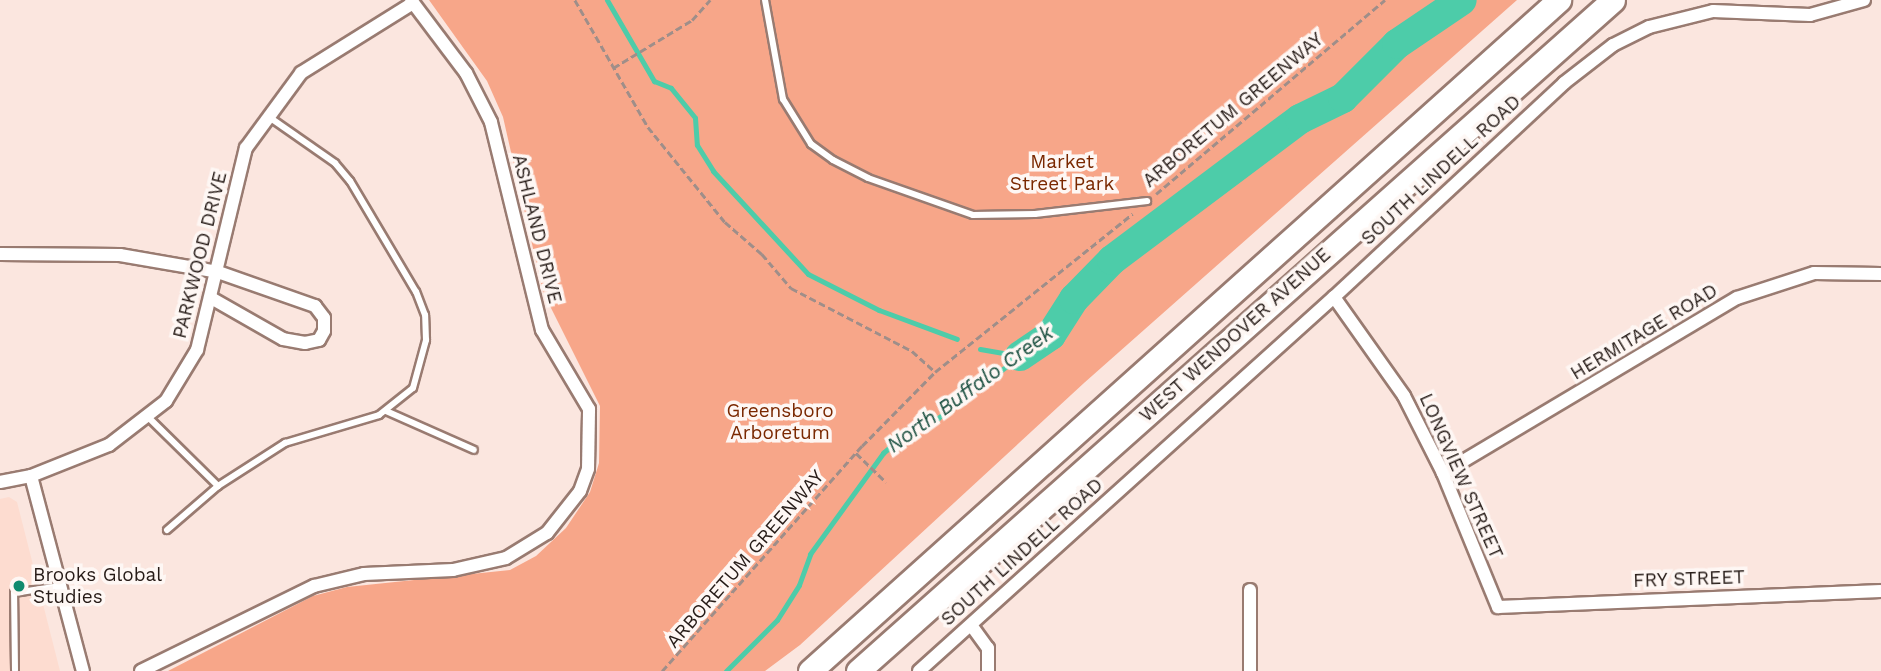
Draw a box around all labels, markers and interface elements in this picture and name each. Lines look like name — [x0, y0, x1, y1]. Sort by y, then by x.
street label: ARBORETUM GREENWAY — [1138, 28, 1328, 192]
street label: SOUTH LINDELL ROAD — [1356, 90, 1526, 250]
park label: Market Street Park — [1010, 151, 1114, 195]
street label: ASHLAND DRIVE — [507, 152, 567, 306]
street label: PARKWOOD DRIVE — [168, 169, 232, 341]
street label: WEST WENDOVER AVENUE — [1134, 243, 1336, 427]
street label: HERMITAGE ROAD — [1566, 279, 1722, 385]
water label: North Buffalo Creek — [882, 320, 1058, 458]
street label: LONGVIEW STREET — [1414, 390, 1508, 562]
park label: Greensboro Arboretum — [726, 400, 834, 444]
street label: ARBORETUM GREENWAY — [661, 465, 829, 653]
street label: SOUTH LINDELL ROAD — [936, 473, 1108, 631]
place label: Brooks Global Studies — [33, 564, 162, 608]
street label: FRY STREET — [1632, 566, 1746, 592]
marker: Brooks Global Studies — [11, 578, 27, 594]

